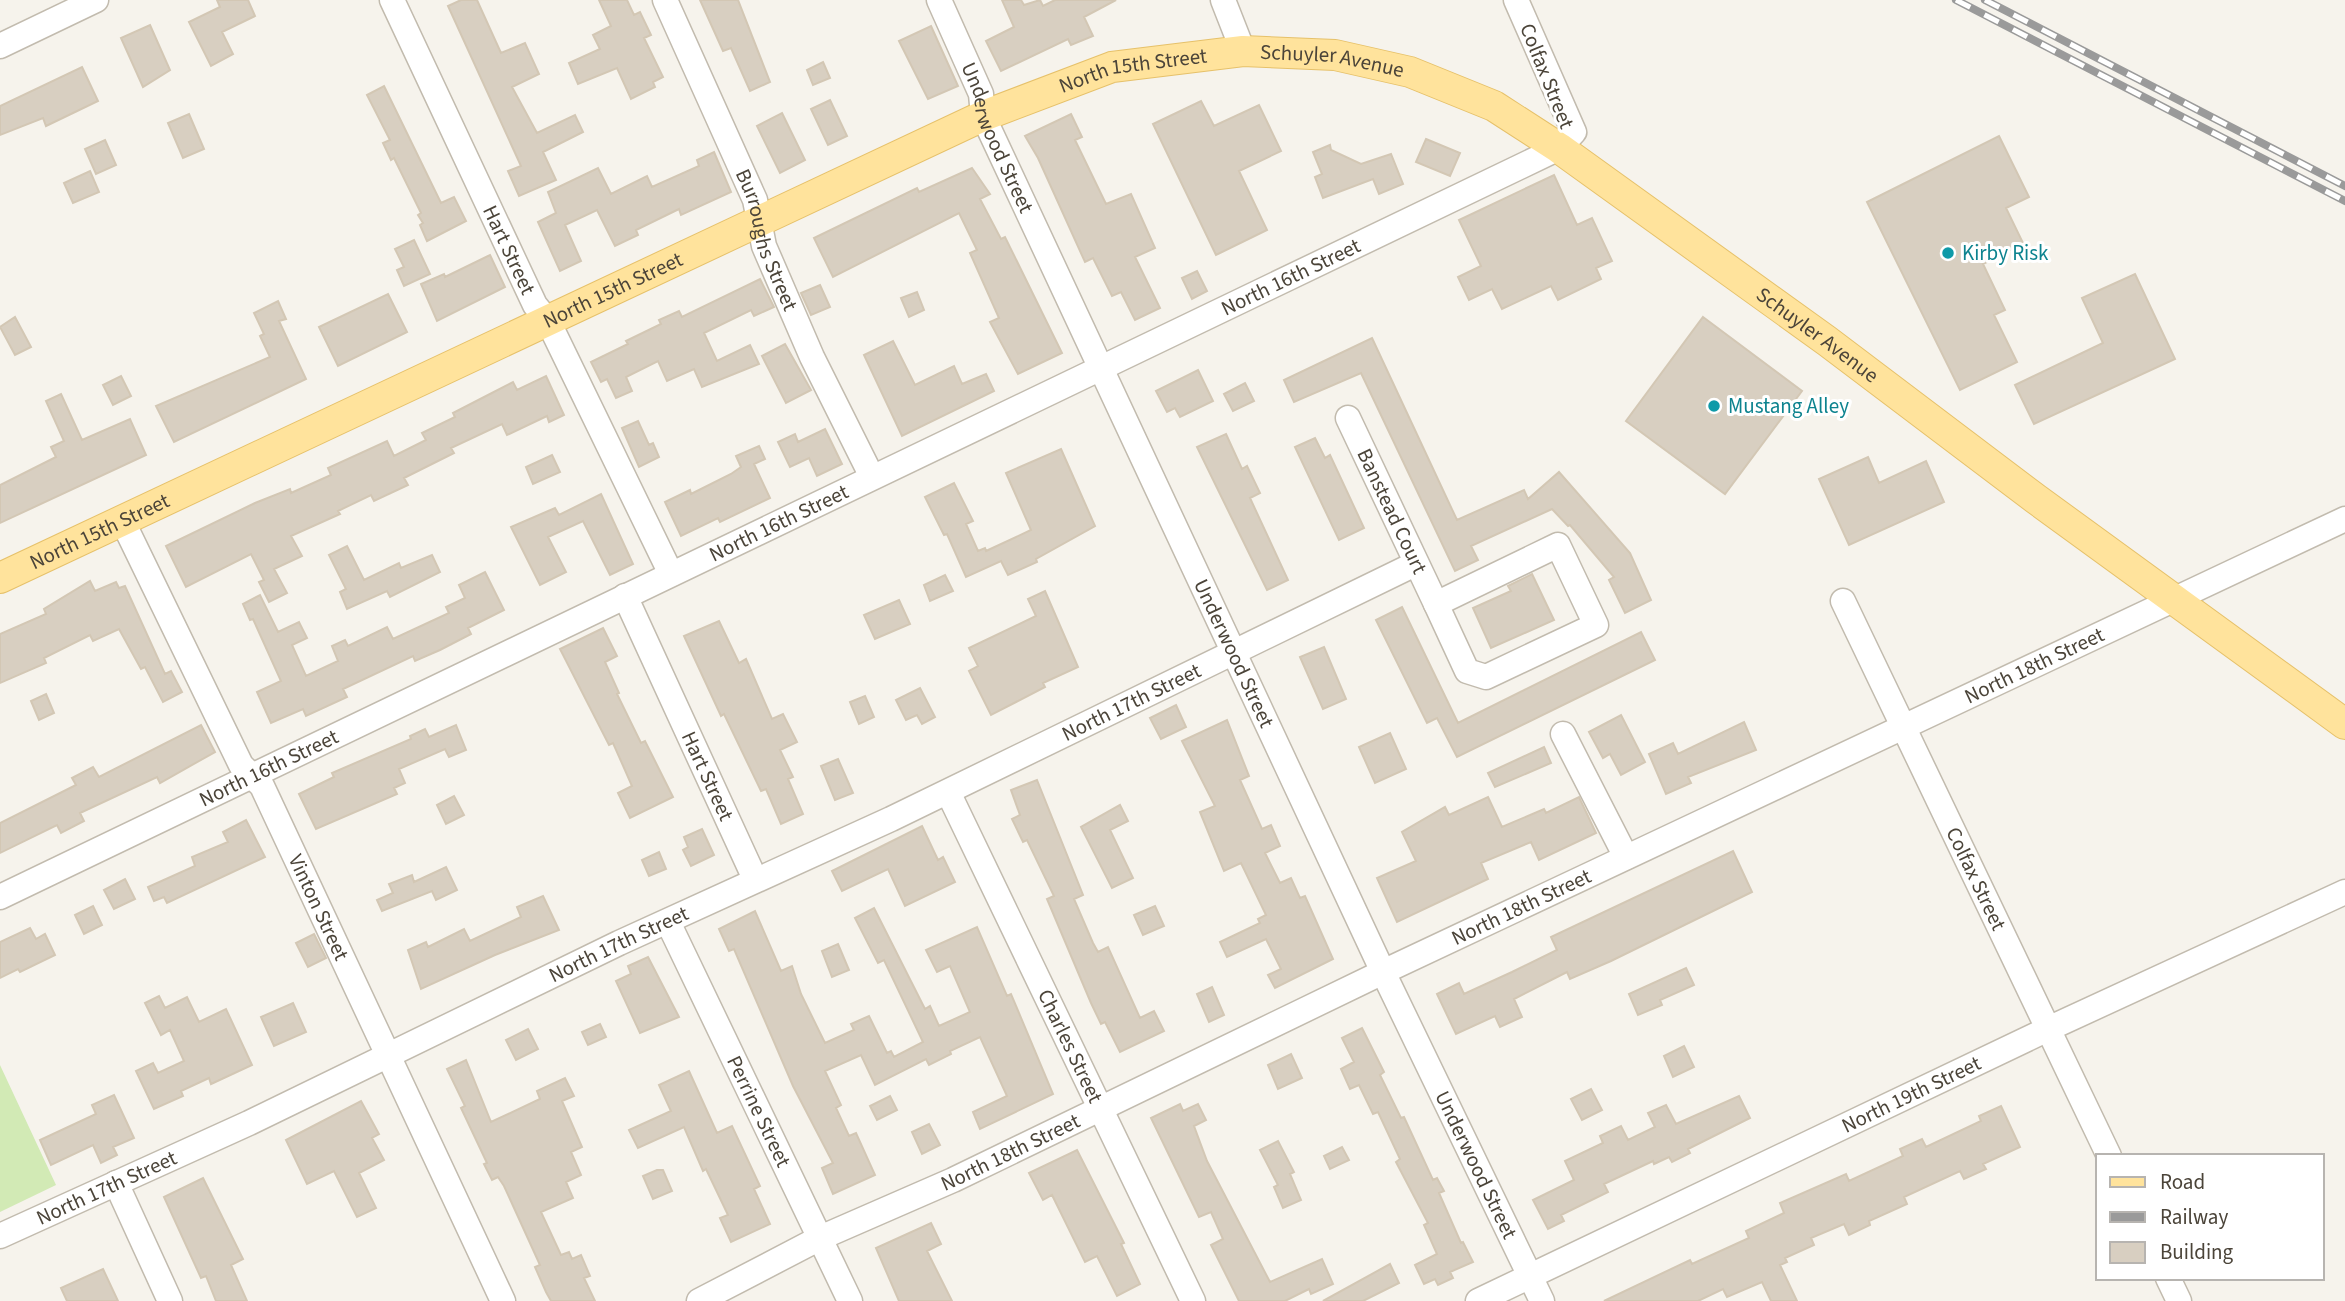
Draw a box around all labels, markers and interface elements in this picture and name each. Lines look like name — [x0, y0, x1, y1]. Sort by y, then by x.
street label: Colfax Street — [1512, 19, 1582, 133]
street label: Schuyler Avenue — [1259, 37, 1407, 85]
street label: North 15th Street — [1055, 41, 1209, 101]
street label: Underwood Street — [954, 57, 1041, 218]
street label: Burroughs Street — [728, 164, 805, 315]
street label: Hart Street — [475, 200, 543, 300]
street label: North 16th Street — [1216, 231, 1365, 323]
place label: Kirby Risk — [1962, 238, 2049, 268]
street label: North 15th Street — [538, 244, 688, 336]
marker: Kirby Risk — [1940, 245, 1956, 261]
street label: Schuyler Avenue — [1750, 280, 1885, 390]
place label: Mustang Alley — [1728, 391, 1849, 421]
marker: Mustang Alley — [1706, 398, 1722, 414]
street label: Banstead Court — [1350, 443, 1435, 579]
street label: North 16th Street — [704, 477, 853, 569]
street label: North 15th Street — [25, 485, 174, 577]
street label: Underwood Street — [1186, 574, 1282, 733]
street label: North 18th Street — [1959, 620, 2109, 711]
street label: North 17th Street — [1057, 656, 1206, 749]
street label: North 16th Street — [194, 722, 343, 814]
street label: Hart Street — [674, 726, 741, 826]
street label: Colfax Street — [1939, 822, 2014, 935]
street label: Vinton Street — [281, 849, 357, 965]
street label: North 18th Street — [1446, 861, 1596, 953]
street label: North 17th Street — [544, 898, 693, 990]
street label: Charles Street — [1030, 984, 1110, 1108]
street label: North 19th Street — [1836, 1048, 1986, 1140]
street label: Perrine Street — [719, 1051, 798, 1172]
street label: Underwood Street — [1428, 1086, 1525, 1244]
street label: North 18th Street — [936, 1106, 1085, 1199]
street label: North 17th Street — [31, 1143, 182, 1233]
legend — [2096, 1154, 2324, 1280]
text: Road — [2160, 1167, 2205, 1197]
text: Railway — [2160, 1202, 2228, 1232]
text: Building — [2160, 1237, 2234, 1267]

